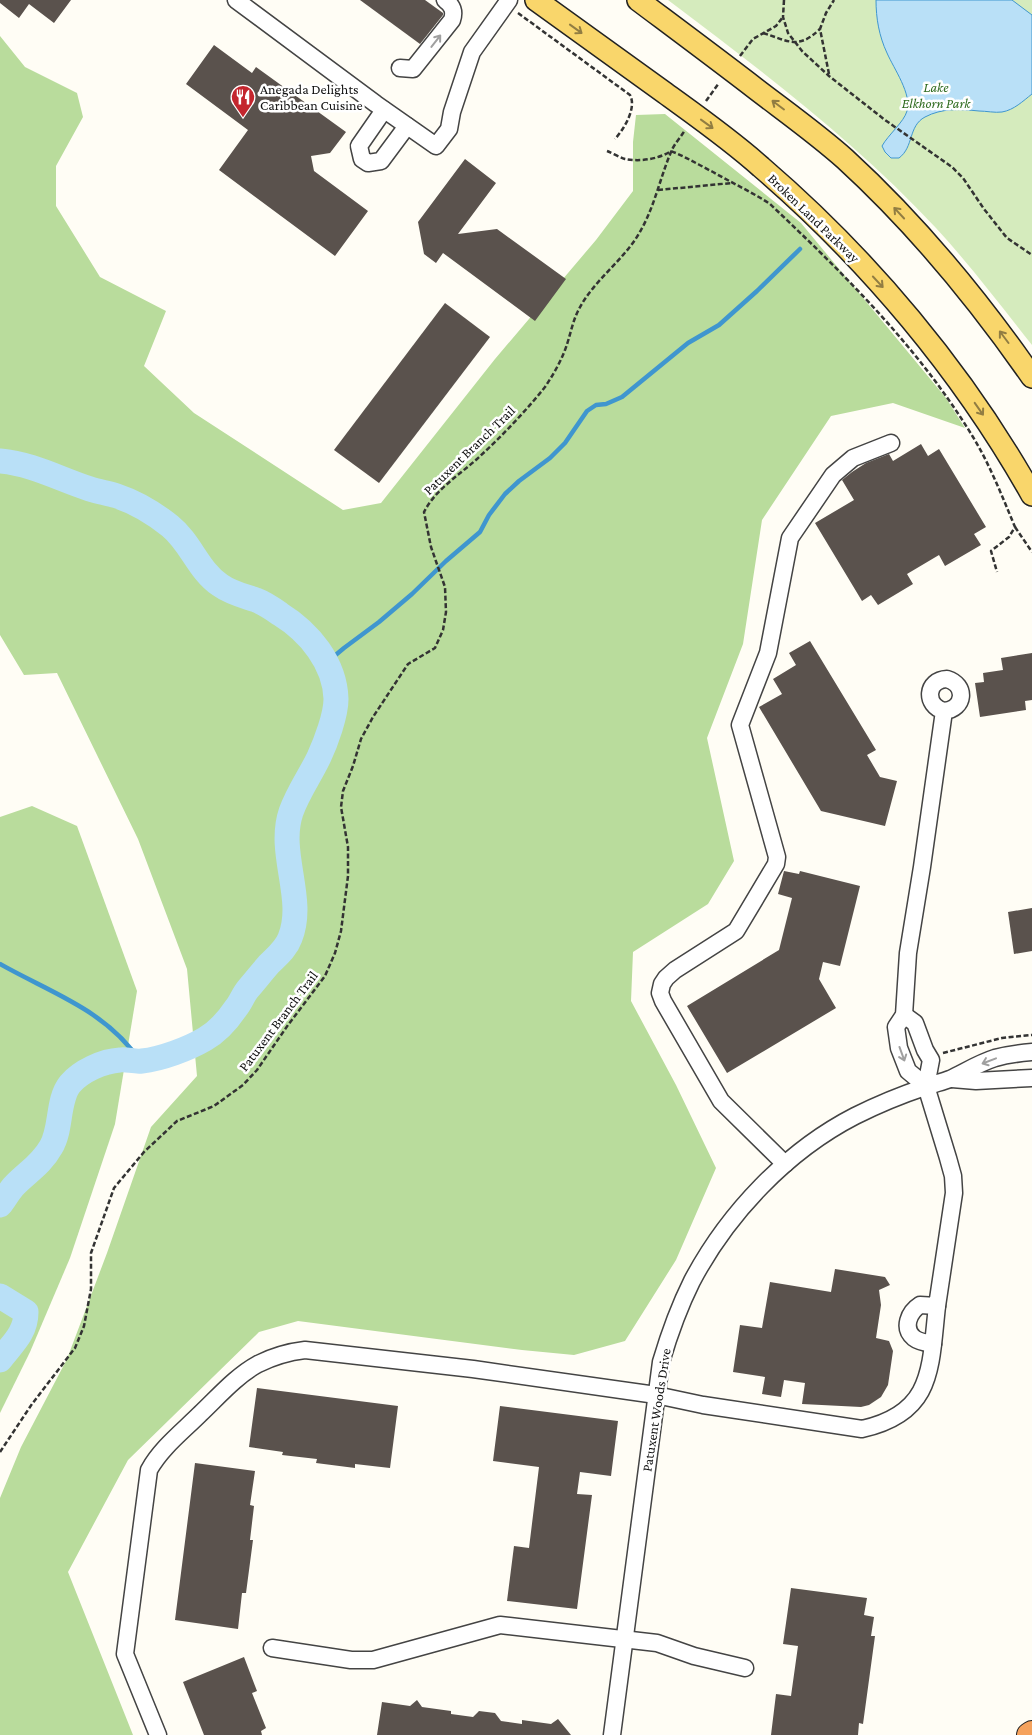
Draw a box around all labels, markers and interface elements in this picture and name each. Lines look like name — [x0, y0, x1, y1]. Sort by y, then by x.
one-way arrow — [569, 23, 582, 34]
one-way arrow — [430, 35, 441, 48]
park label: Lake Elkhorn Park — [902, 79, 971, 111]
place label: Anegada Delights Caribbean Cuisine — [260, 81, 363, 113]
restaurant icon: Anegada Delights Caribbean Cuisine — [230, 84, 256, 118]
one-way arrow — [772, 100, 785, 111]
one-way arrow — [700, 119, 714, 129]
street label: Broken Land Parkway — [765, 170, 863, 266]
one-way arrow — [893, 207, 905, 219]
one-way arrow — [872, 275, 883, 288]
one-way arrow — [999, 330, 1009, 344]
street label: Patuxent Branch Trail — [420, 402, 518, 498]
one-way arrow — [974, 402, 984, 416]
street label: Patuxent Branch Trail — [235, 968, 321, 1074]
one-way arrow — [898, 1046, 907, 1061]
one-way arrow — [982, 1057, 997, 1066]
street label: Patuxent Woods Drive — [638, 1347, 674, 1473]

